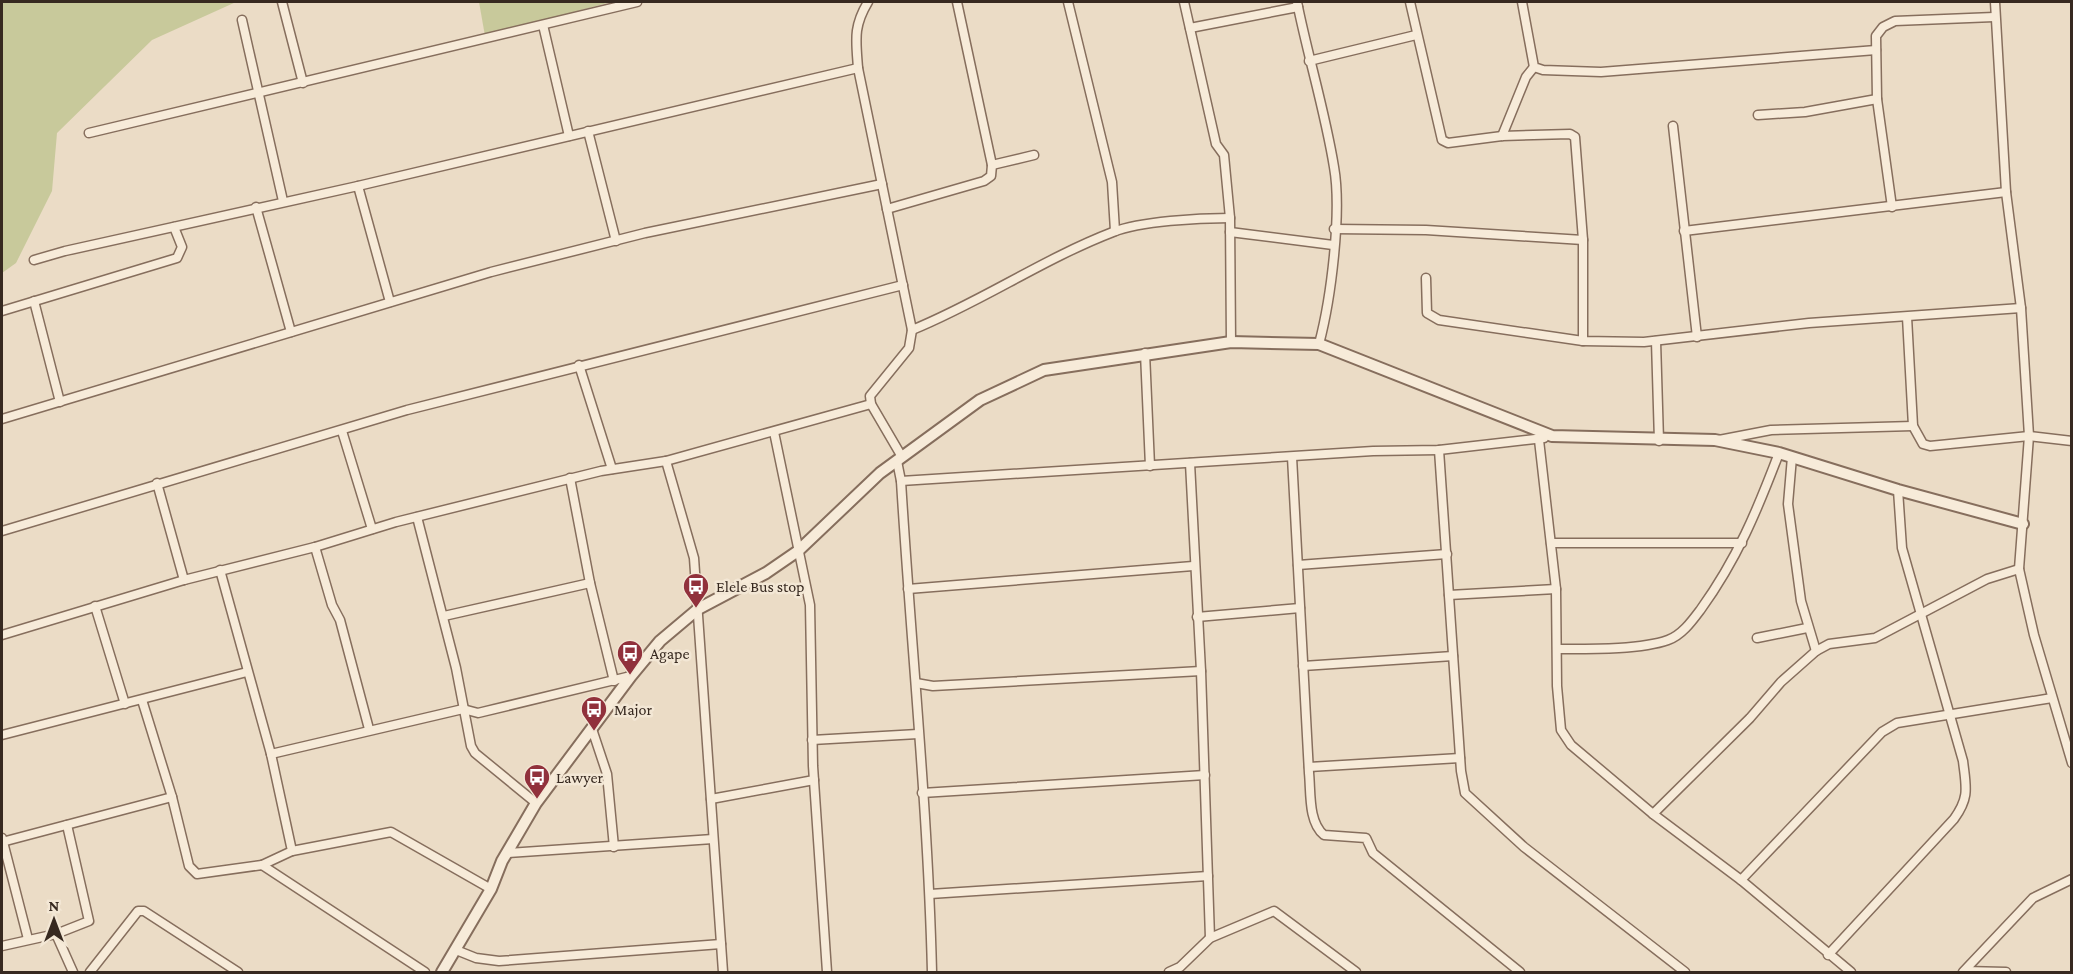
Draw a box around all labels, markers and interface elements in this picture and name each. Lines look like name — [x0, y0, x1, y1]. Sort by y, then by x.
bus stop icon: Elele Bus stop — [681, 571, 711, 609]
place label: Elele Bus stop — [716, 578, 804, 596]
bus stop icon: Agape — [615, 638, 645, 676]
place label: Agape — [650, 645, 690, 663]
bus stop icon: Major — [579, 694, 609, 732]
place label: Major — [614, 701, 653, 719]
bus stop icon: Lawyer — [522, 762, 552, 800]
place label: Lawyer — [556, 769, 603, 787]
north arrow — [24, 890, 84, 950]
text: N — [49, 897, 60, 914]

